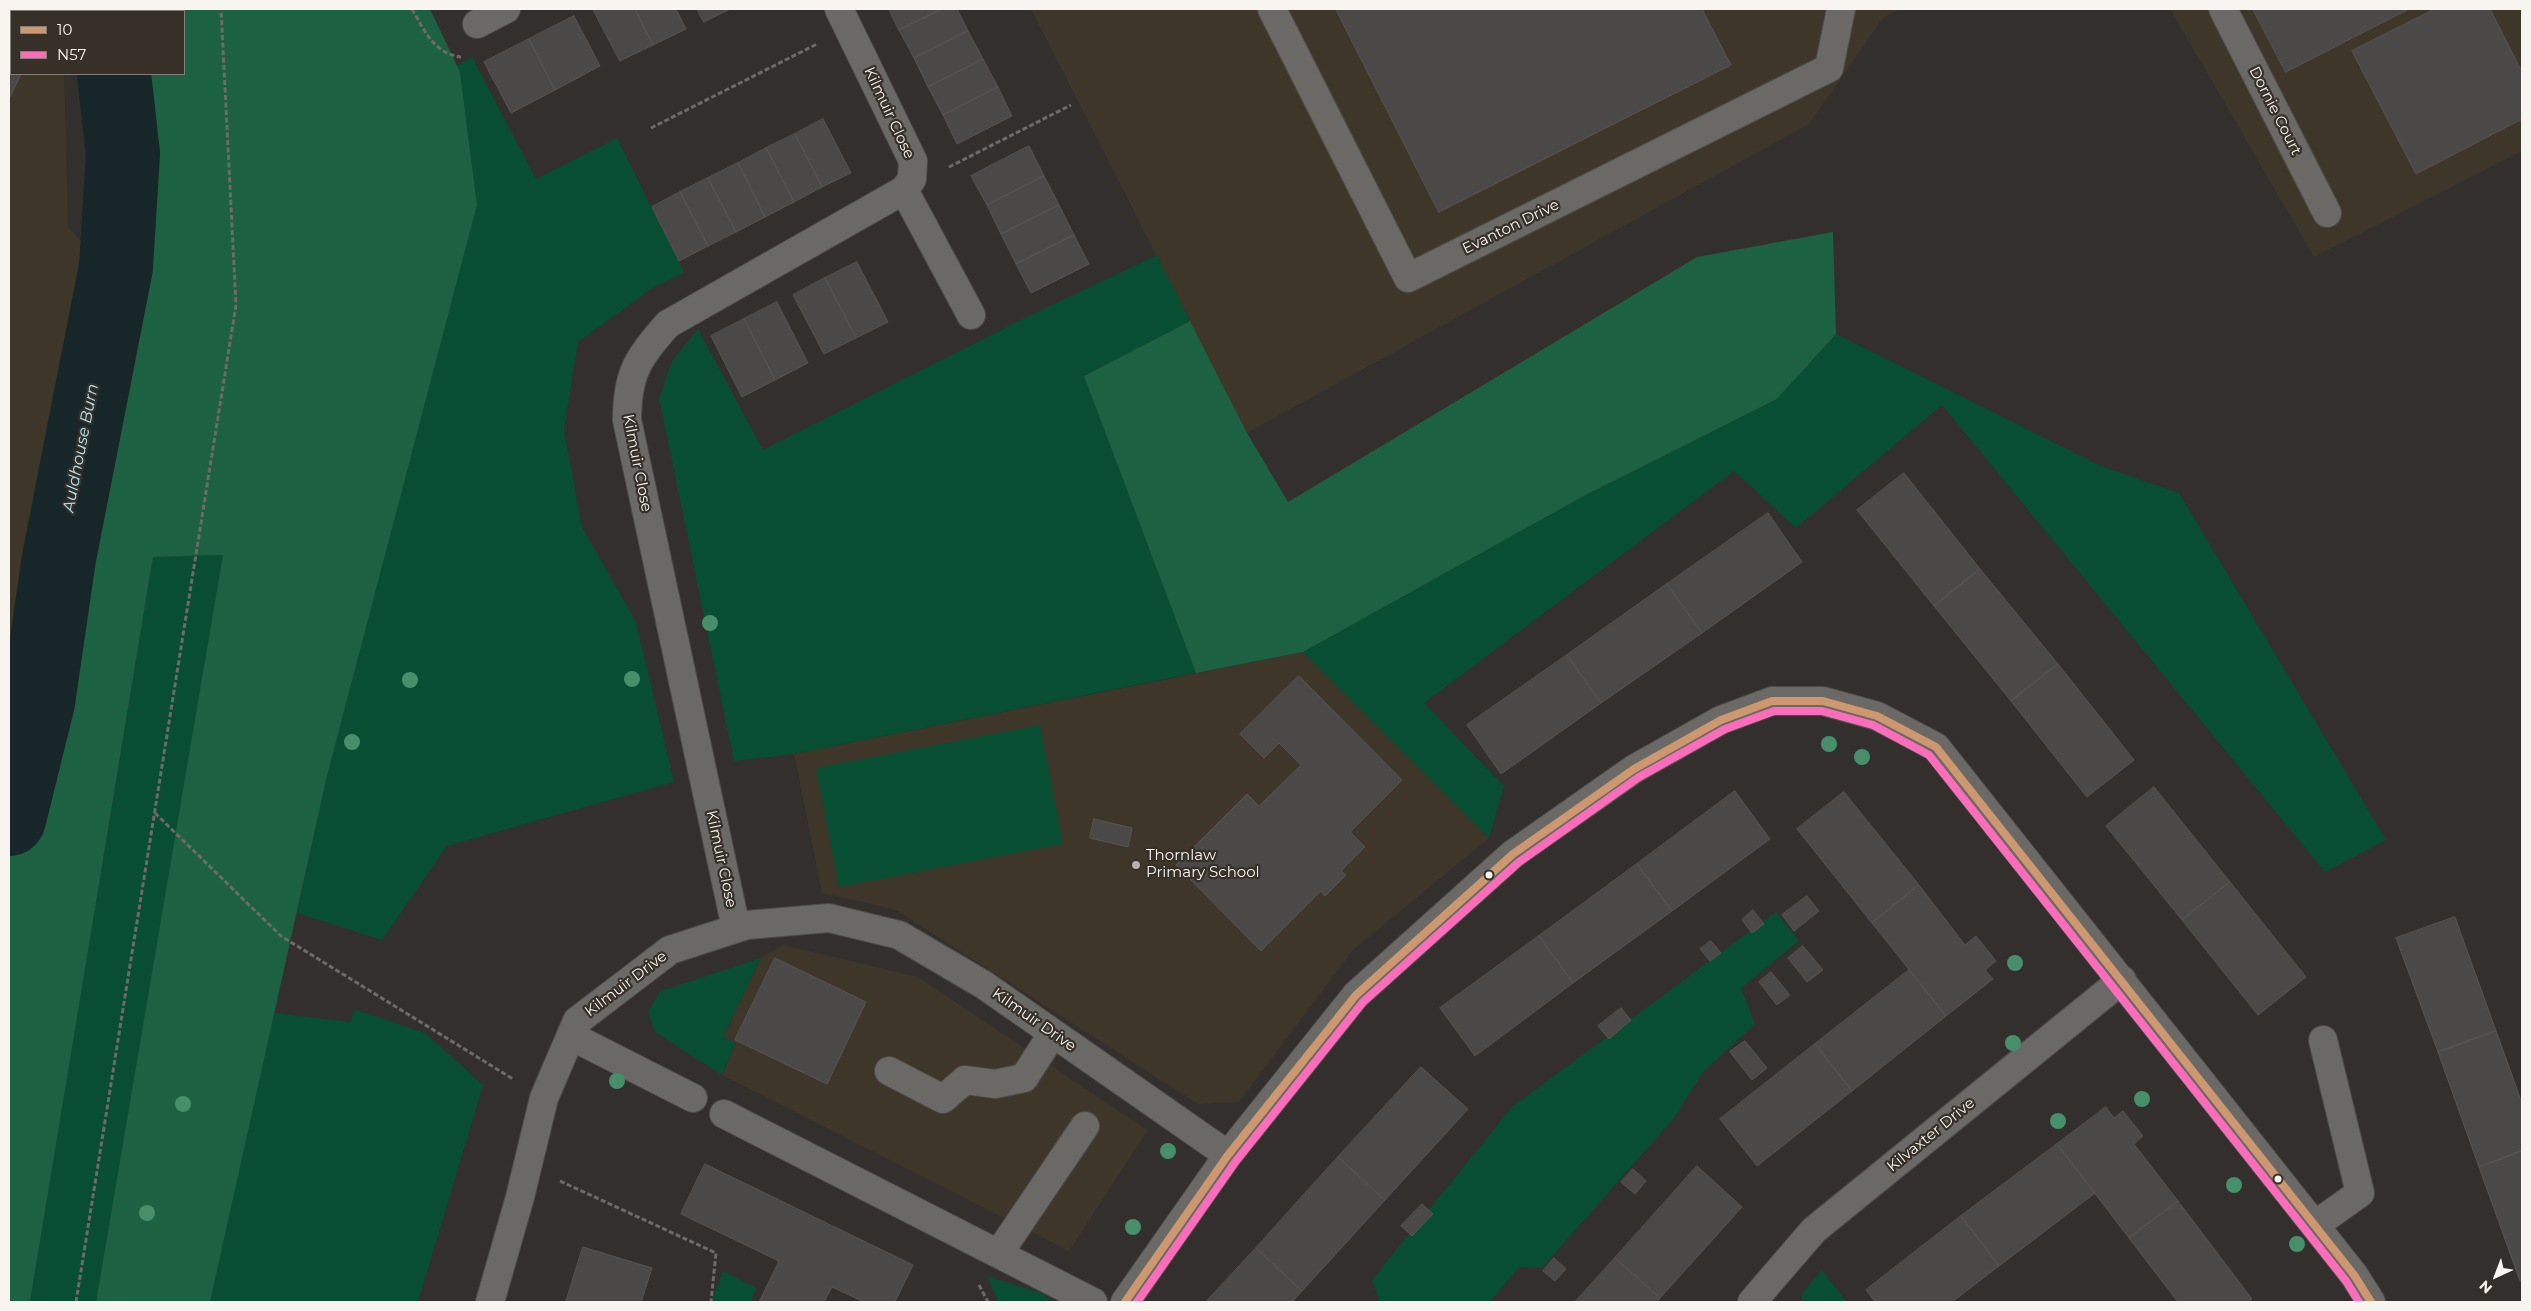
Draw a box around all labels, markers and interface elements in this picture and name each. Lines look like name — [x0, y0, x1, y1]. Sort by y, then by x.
legend — [10, 10, 185, 75]
text: 10 — [57, 20, 72, 39]
text: N57 — [57, 45, 86, 64]
street label: Kilmuir Close — [860, 64, 918, 162]
street label: Dornie Court — [2245, 64, 2305, 158]
street label: Evanton Drive — [1460, 196, 1562, 258]
water label: Auldhouse Burn — [59, 382, 103, 514]
street label: Kilmuir Close — [619, 413, 655, 513]
street label: Kilmuir Close — [702, 809, 740, 909]
place label: Thornlaw Primary School — [1146, 847, 1260, 882]
marker: Thornlaw Primary School — [1130, 859, 1142, 871]
unlabelled marker — [1484, 870, 1494, 880]
street label: Kilmuir Drive — [581, 947, 671, 1021]
street label: Kilmuir Drive — [989, 985, 1079, 1055]
street label: Kilvaxter Drive — [1884, 1094, 1978, 1176]
unlabelled marker — [2273, 1174, 2283, 1184]
north arrow — [2471, 1251, 2521, 1301]
text: N — [2475, 1277, 2496, 1297]

